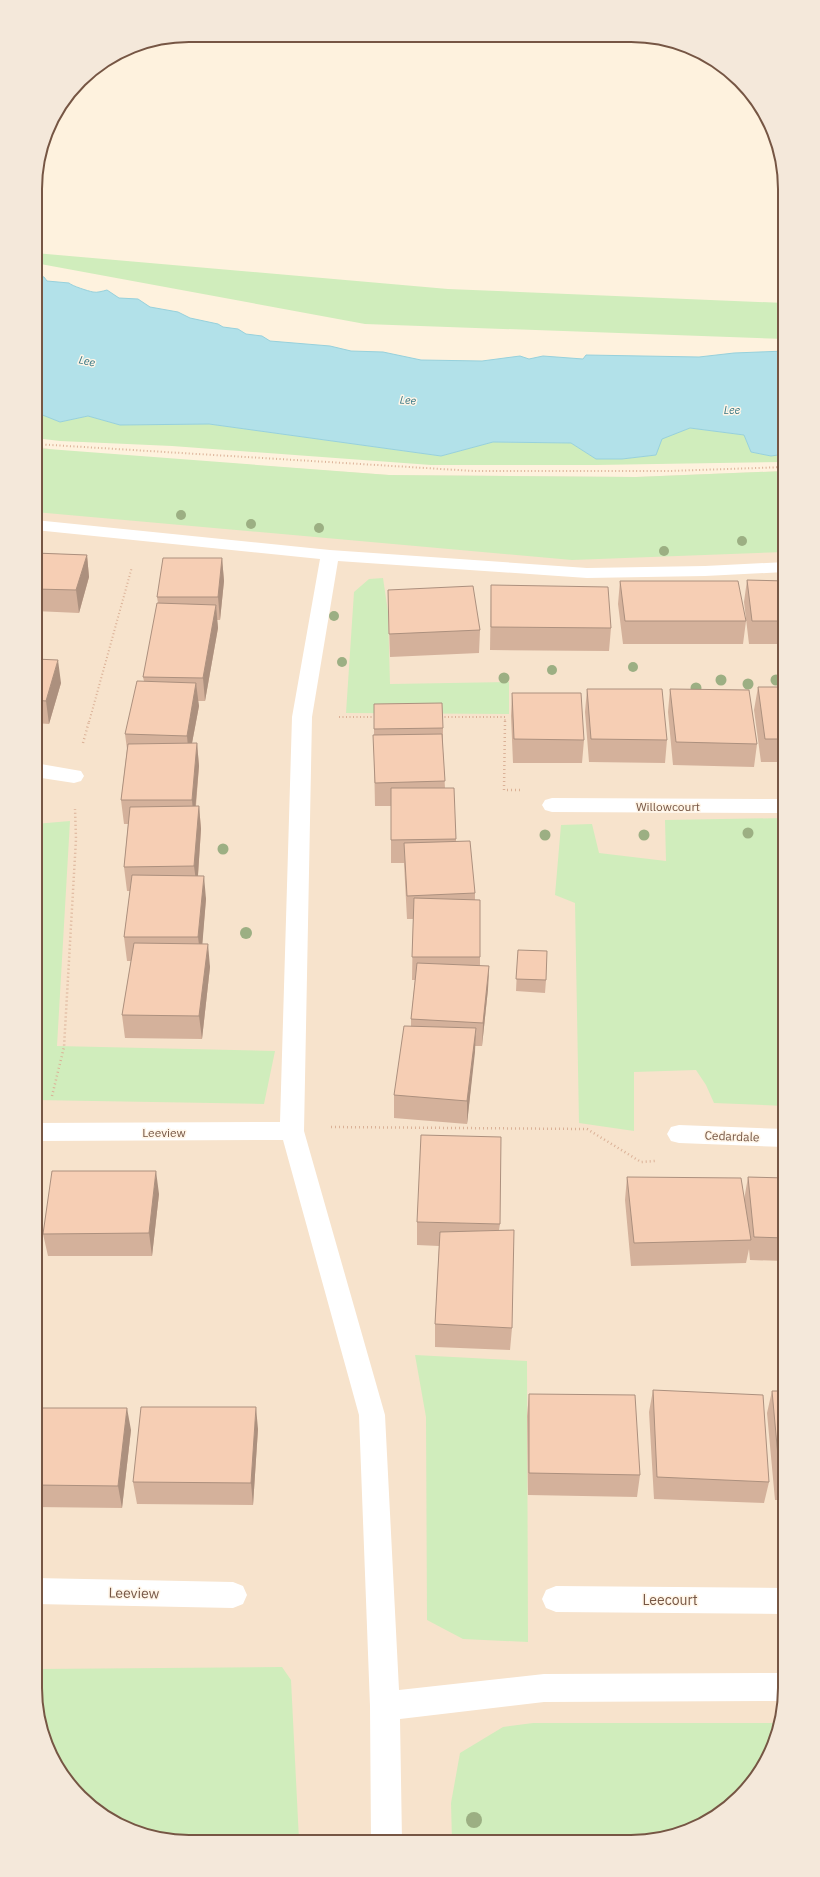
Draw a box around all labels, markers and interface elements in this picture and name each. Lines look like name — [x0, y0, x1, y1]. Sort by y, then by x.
water label: Lee — [78, 353, 97, 370]
water label: Lee — [399, 392, 417, 408]
water label: Lee — [724, 403, 741, 417]
street label: Willowcourt — [636, 799, 700, 814]
street label: Leeview — [142, 1125, 186, 1140]
street label: Cedardale — [704, 1128, 760, 1144]
street label: Leeview — [108, 1584, 160, 1602]
street label: Leecourt — [642, 1591, 698, 1609]

